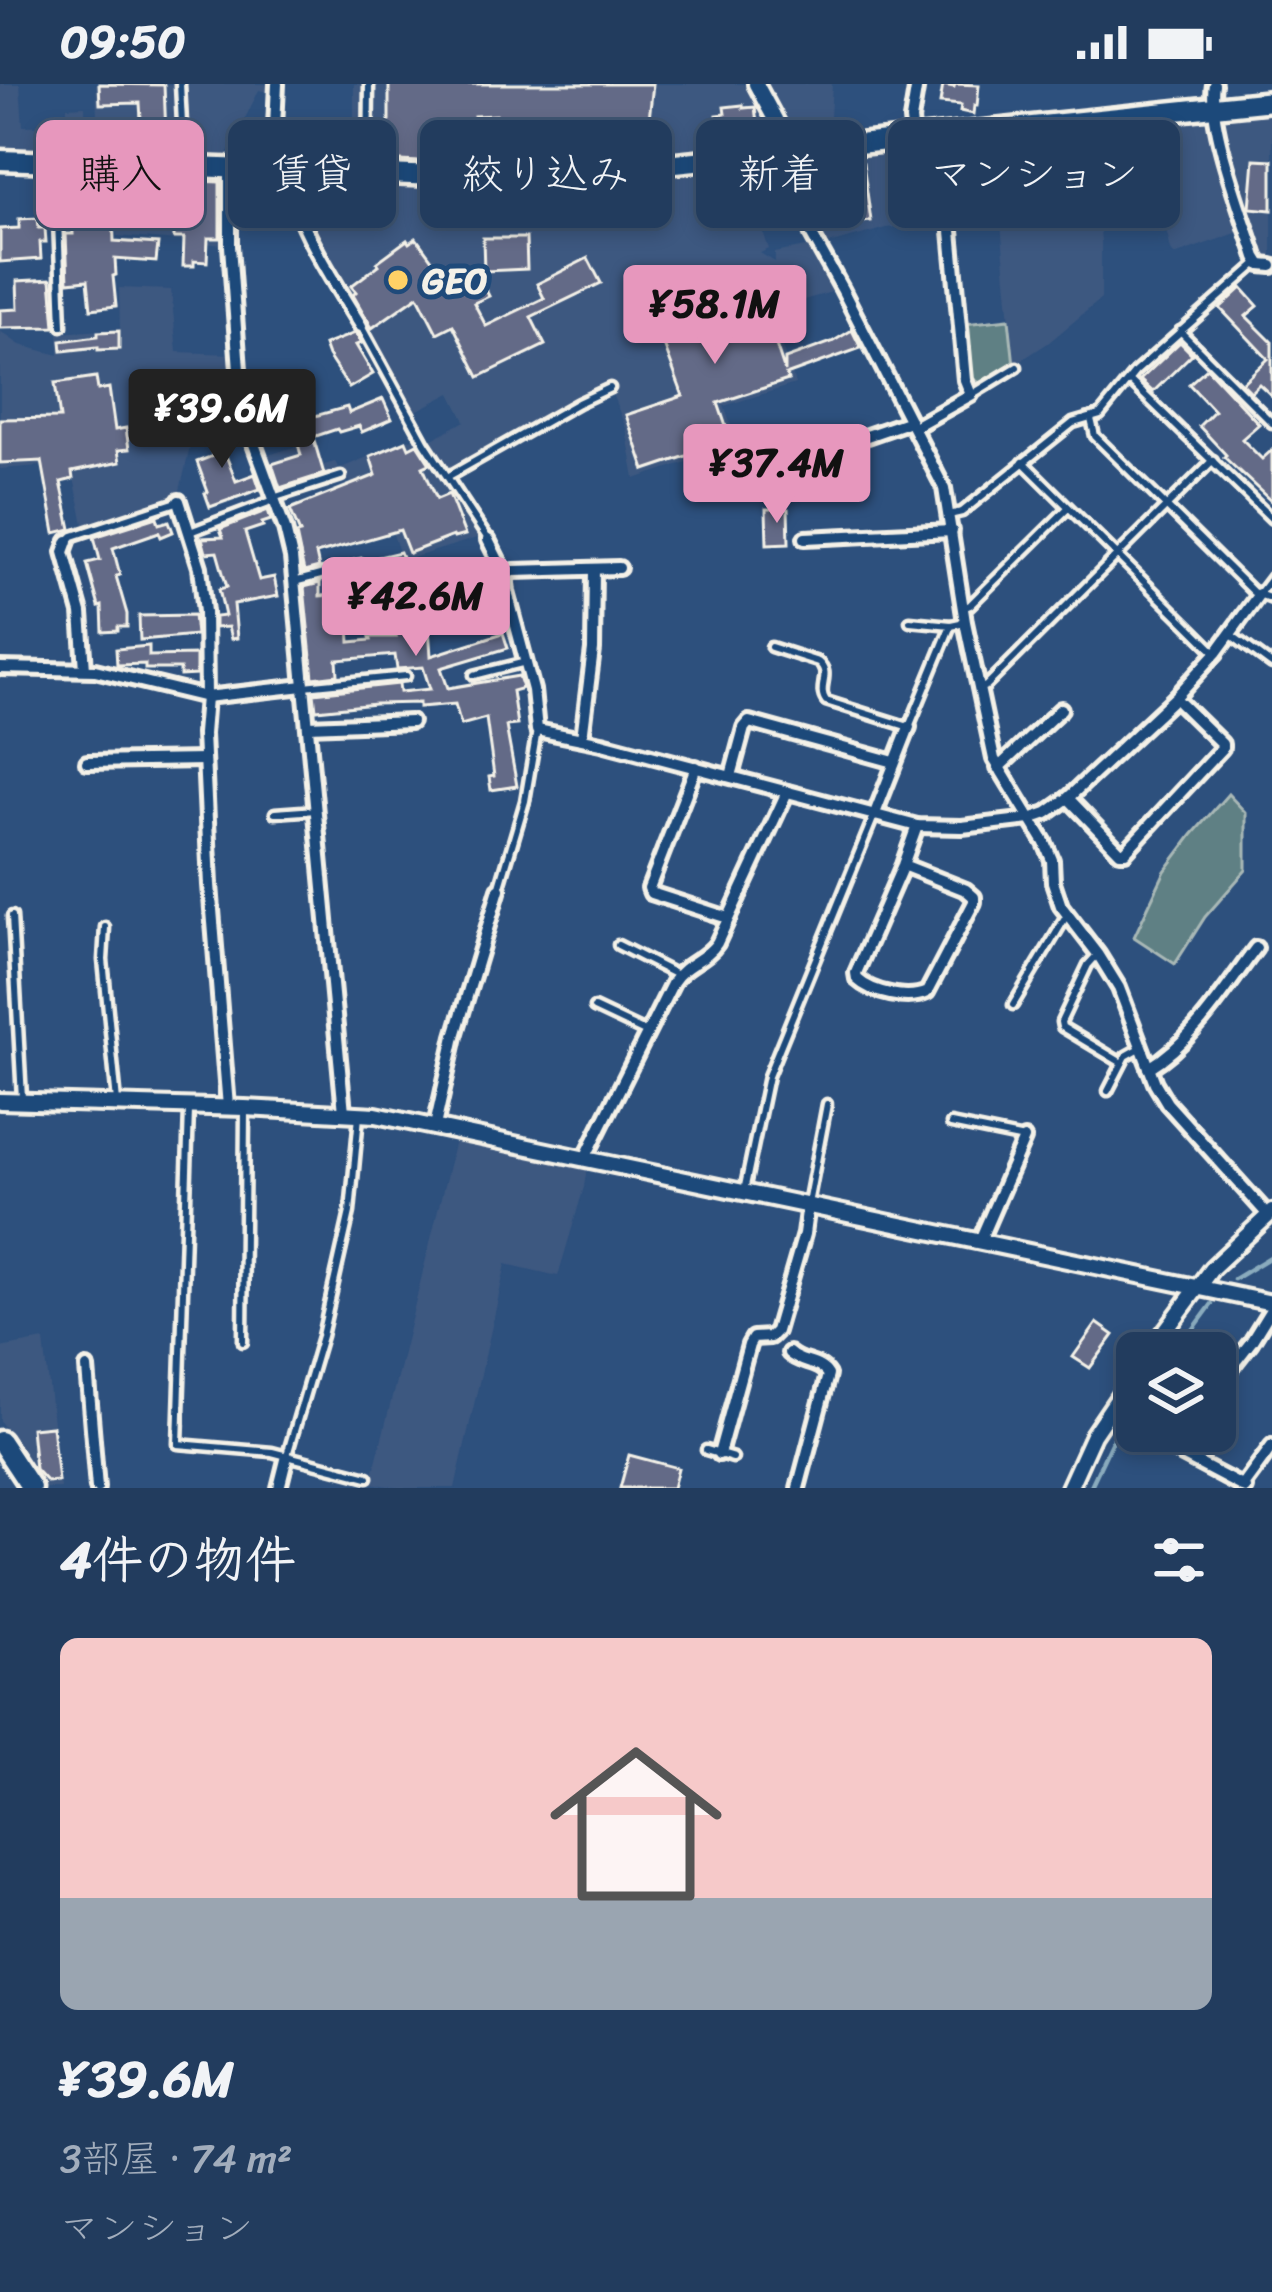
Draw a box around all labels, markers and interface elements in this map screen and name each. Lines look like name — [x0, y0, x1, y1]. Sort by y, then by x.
text: 09:50 — [60, 2, 186, 82]
chip: 購入 — [36, 120, 204, 228]
chip: 賃貸 — [228, 120, 396, 228]
chip: 絞り込み — [420, 120, 672, 228]
chip: 新着 — [696, 120, 864, 228]
chip: マンション — [888, 120, 1180, 228]
place label: GEO — [422, 249, 488, 313]
pin: ¥58.1M — [617, 265, 813, 367]
marker: GEO — [385, 267, 411, 293]
text: ¥58.1M — [650, 269, 780, 338]
pin: ¥39.6M — [124, 369, 320, 471]
text: ¥39.6M — [156, 373, 288, 442]
pin: ¥37.4M — [679, 424, 875, 526]
text: ¥37.4M — [710, 428, 844, 497]
pin: ¥42.6M — [318, 557, 514, 659]
text: ¥42.6M — [349, 561, 483, 630]
map controls — [1116, 1332, 1236, 1452]
button: layers — [1116, 1332, 1236, 1452]
text: 4件の物件 — [60, 1515, 296, 1605]
icon: filters — [1146, 1527, 1212, 1593]
icon: home — [528, 1716, 744, 1932]
text: ¥39.6M — [60, 2034, 234, 2124]
text: 3部屋 · 74 m² — [60, 2124, 292, 2193]
text: マンション — [60, 2193, 253, 2262]

